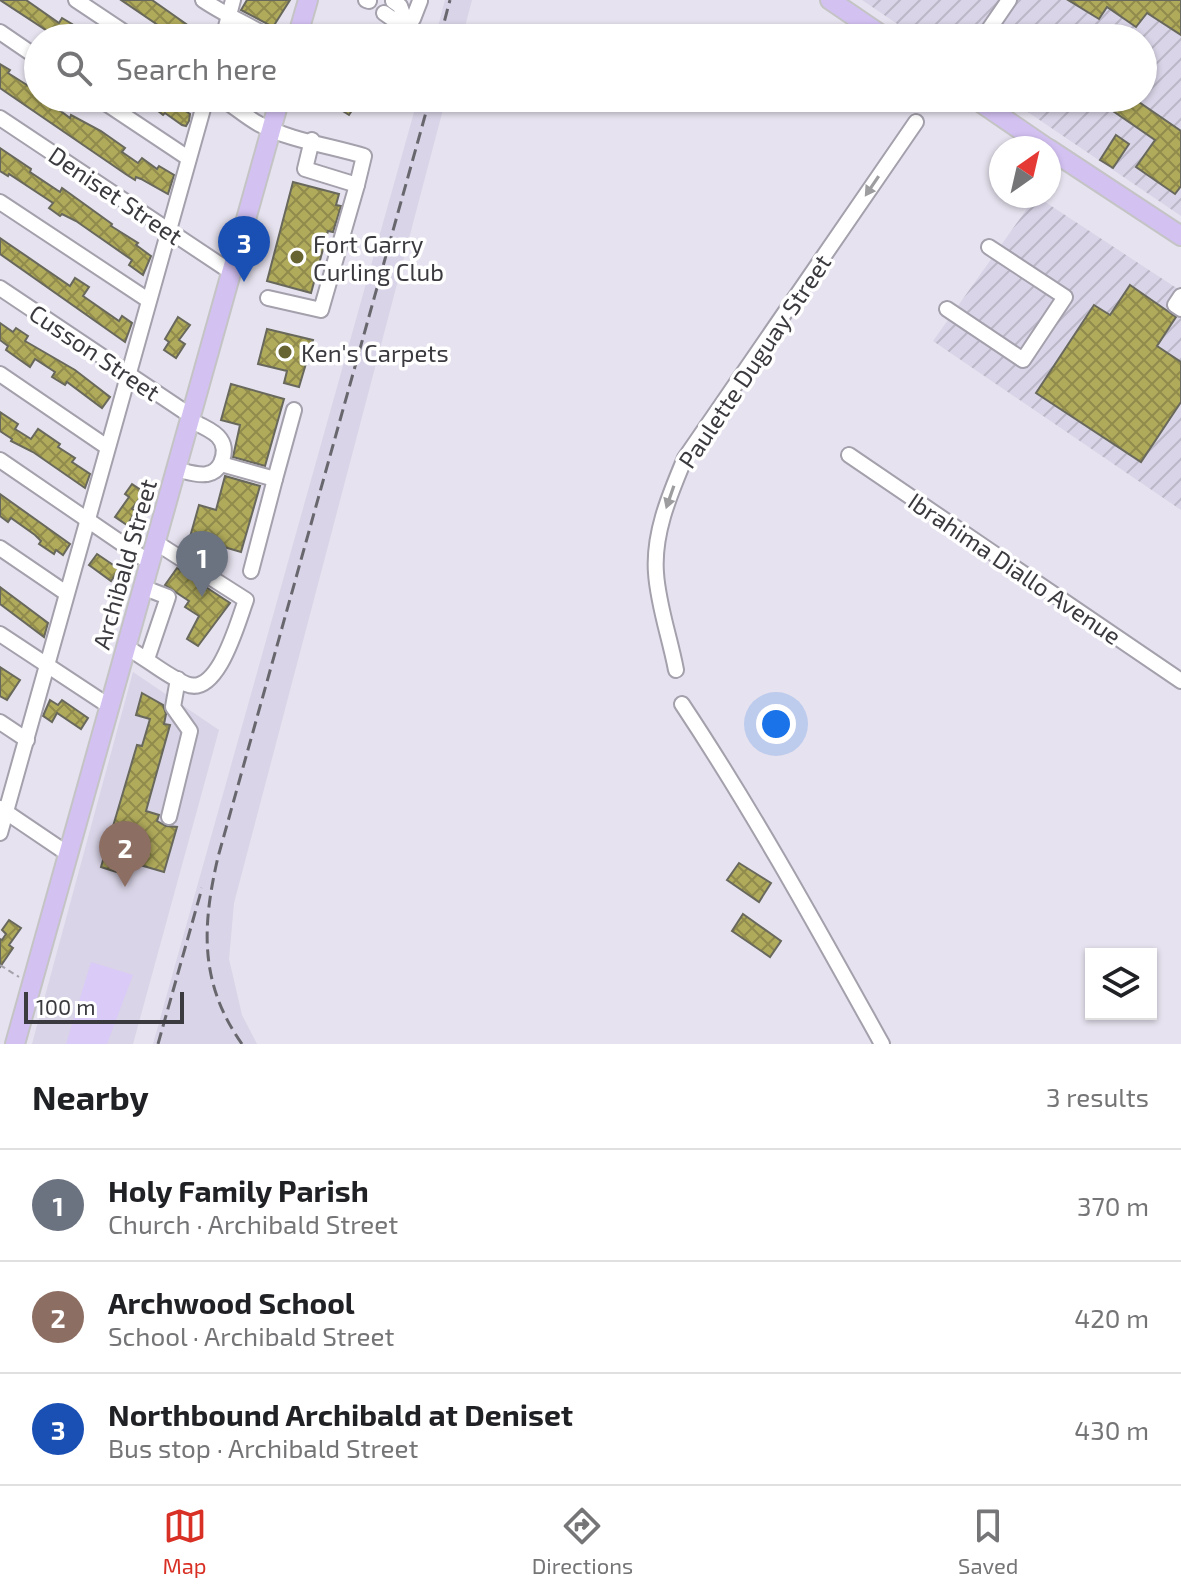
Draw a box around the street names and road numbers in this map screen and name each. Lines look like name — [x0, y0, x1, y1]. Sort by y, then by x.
street label: Deniset Street — [44, 140, 188, 250]
street label: Paulette Duguay Street — [672, 249, 836, 473]
street label: Cusson Street — [24, 298, 166, 406]
street label: Archibald Street — [86, 476, 162, 652]
street label: Ibrahima Diallo Avenue — [903, 486, 1127, 650]

